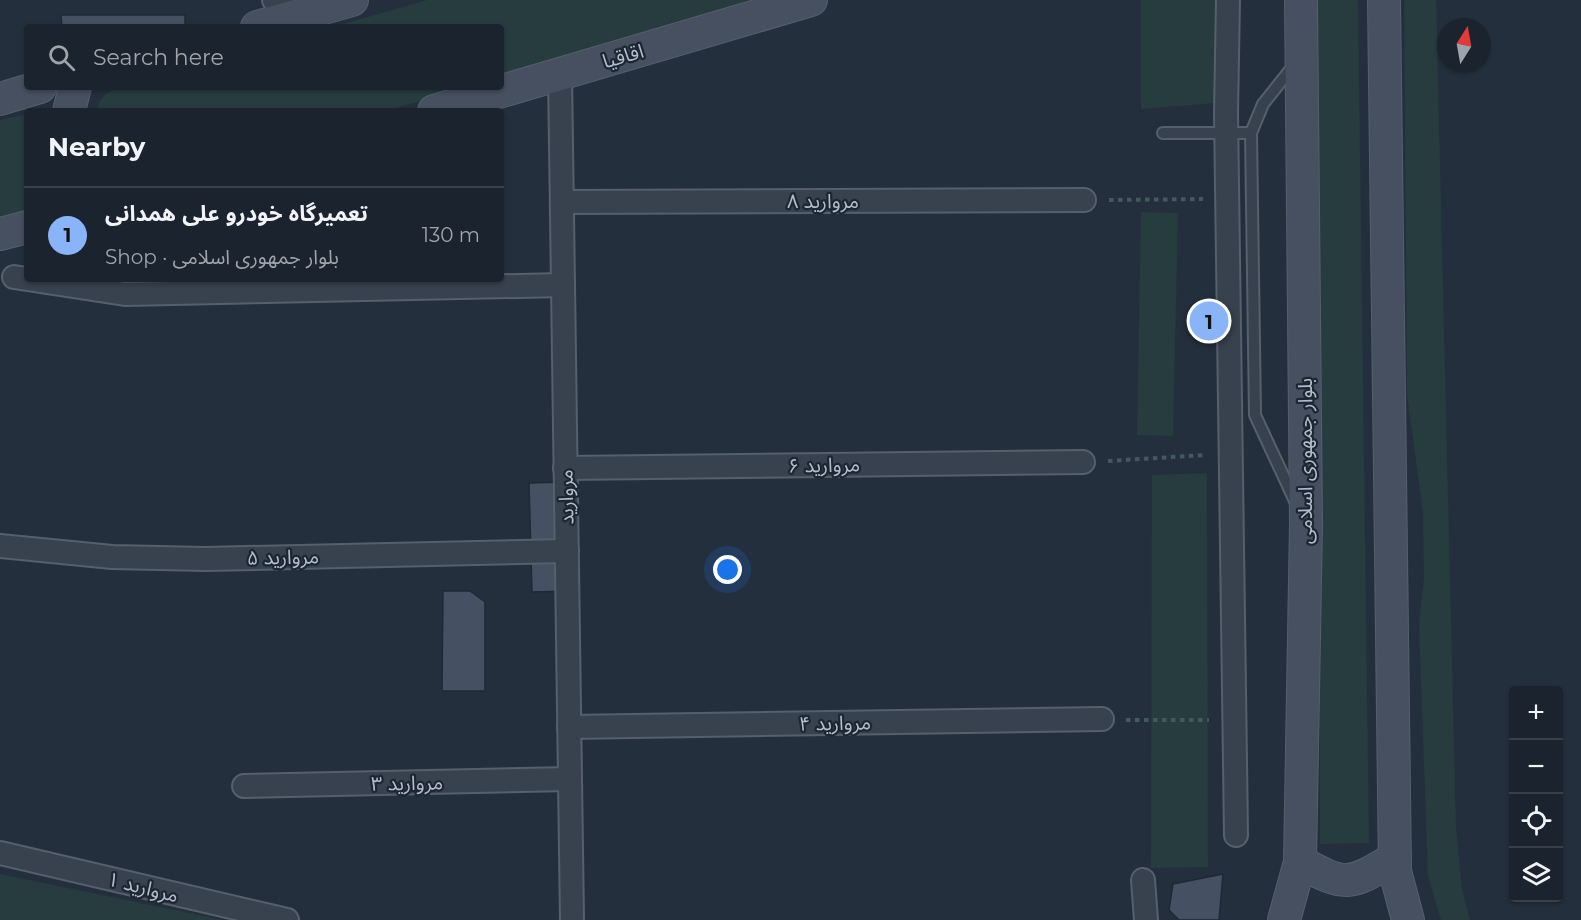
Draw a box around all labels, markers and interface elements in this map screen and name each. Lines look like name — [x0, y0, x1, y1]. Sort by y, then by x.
north arrow — [1437, 18, 1491, 72]
search box — [24, 24, 504, 90]
street label: اقاقیا — [600, 39, 646, 73]
icon: search — [45, 41, 78, 74]
text: Search here — [93, 44, 224, 71]
text: Nearby — [48, 131, 145, 163]
street label: مروارید ۸ — [787, 189, 859, 213]
text: تعمیرگاه خودرو علی همدانی — [105, 200, 368, 227]
text: 1 — [64, 223, 71, 247]
text: 130 m — [422, 223, 480, 247]
text: Shop · بلوار جمهوری اسلامی — [105, 245, 339, 269]
pin: 1 — [1190, 298, 1228, 344]
street label: بلوار جمهوری اسلامی — [1293, 378, 1317, 544]
street label: مروارید ۶ — [788, 452, 860, 478]
street label: مروارید — [554, 469, 578, 525]
street label: مروارید ۵ — [247, 544, 319, 570]
your location — [713, 555, 742, 584]
map controls — [1509, 686, 1563, 902]
button: + — [1509, 686, 1563, 740]
street label: مروارید ۴ — [799, 710, 871, 736]
button: − — [1509, 740, 1563, 794]
street label: مروارید ۳ — [371, 770, 443, 796]
button: locate — [1509, 794, 1563, 848]
button: layers — [1509, 848, 1563, 902]
street label: مروارید ۱ — [105, 867, 181, 907]

